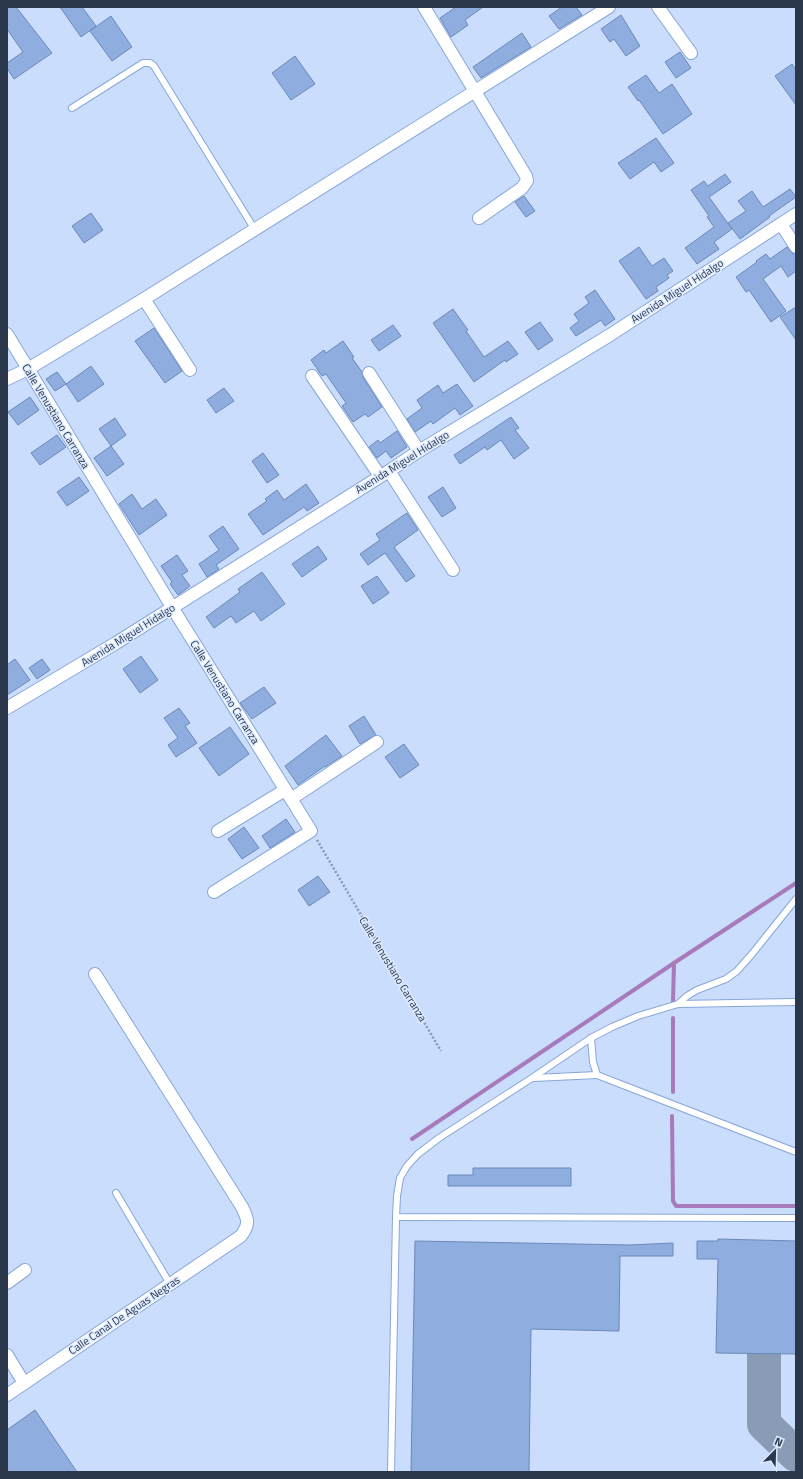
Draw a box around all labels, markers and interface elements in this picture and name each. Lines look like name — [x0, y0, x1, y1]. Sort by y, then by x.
street label: Avenida Miguel Hidalgo — [627, 255, 727, 327]
street label: Calle Venustiano Carranza — [18, 360, 94, 472]
street label: Avenida Miguel Hidalgo — [352, 426, 452, 497]
street label: Avenida Miguel Hidalgo — [78, 599, 178, 670]
street label: Calle Venustiano Carranza — [186, 637, 264, 748]
street label: Calle Venustiano Carranza — [355, 913, 431, 1025]
street label: Calle Canal De Aguas Negras — [65, 1272, 183, 1358]
north arrow — [755, 1431, 795, 1471]
text: N — [772, 1433, 786, 1451]

